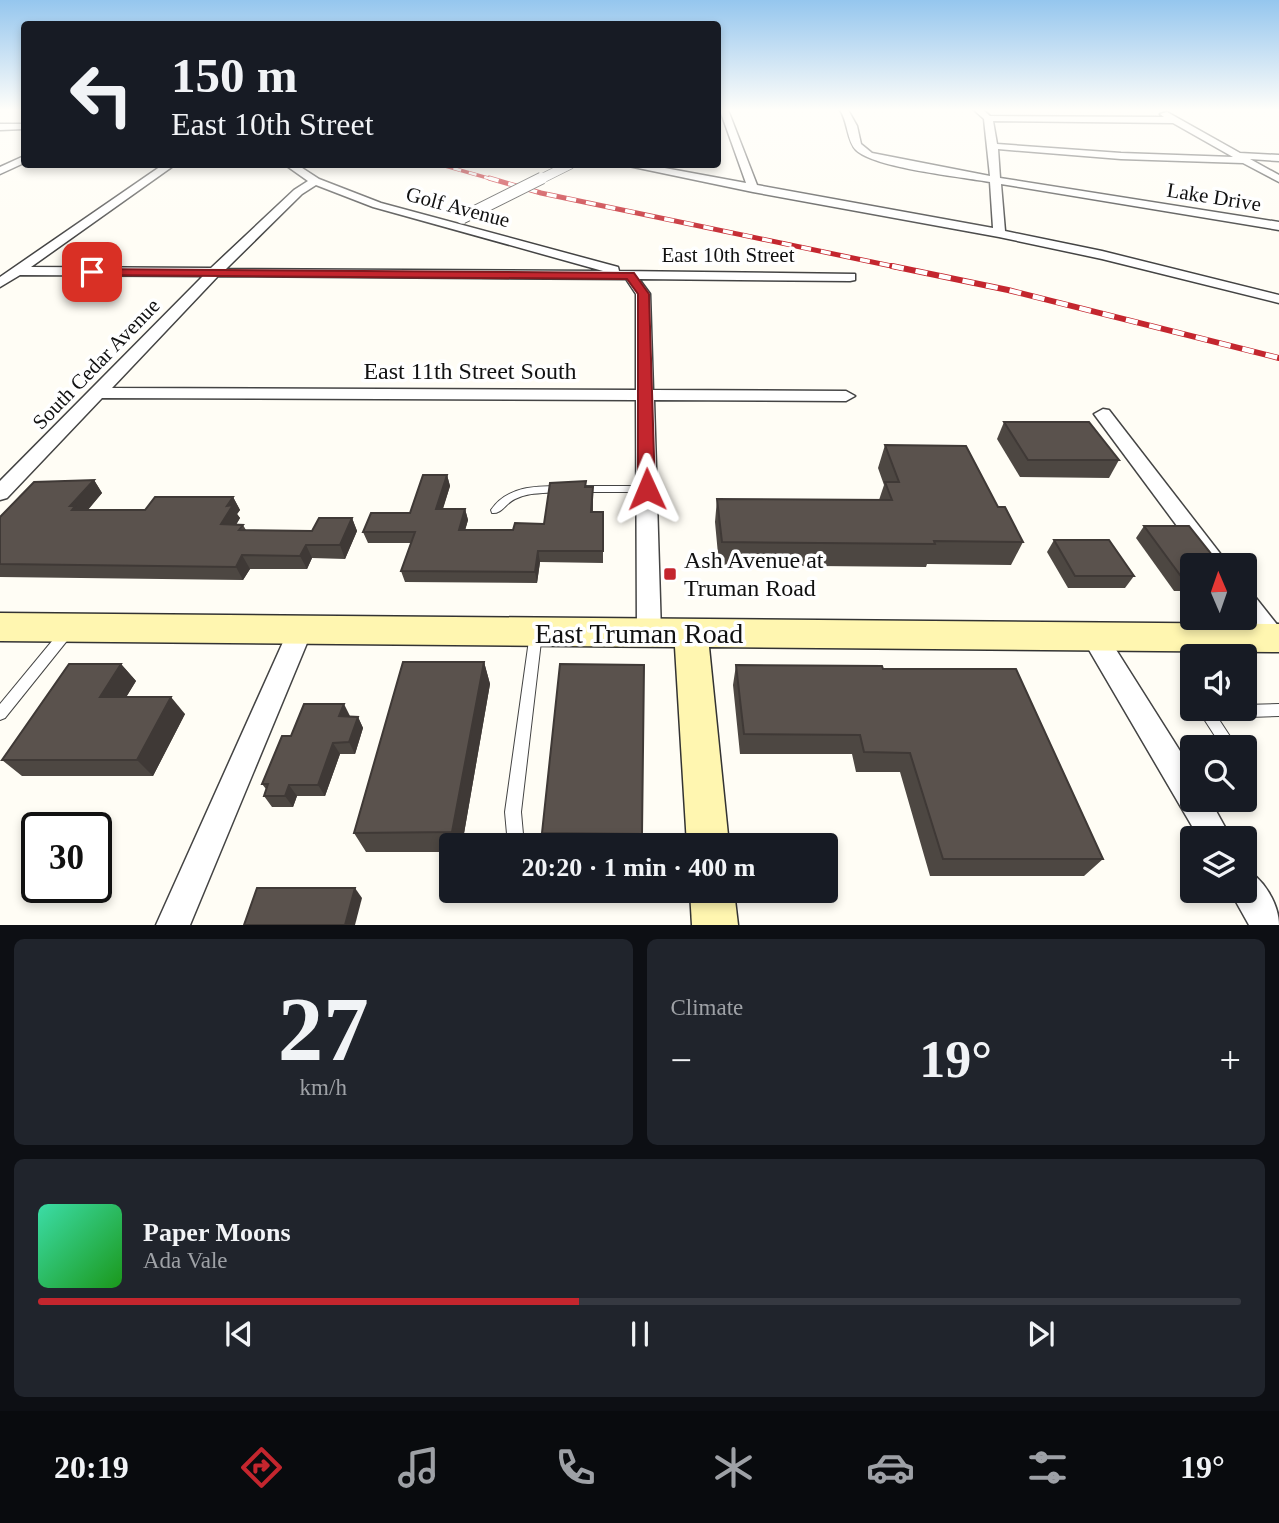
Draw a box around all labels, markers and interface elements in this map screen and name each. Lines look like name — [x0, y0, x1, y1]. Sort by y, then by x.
text: 150 m — [171, 48, 298, 103]
icon: left — [56, 49, 147, 140]
text: East 10th Street — [171, 106, 374, 142]
street label: Lake Drive — [1165, 178, 1263, 216]
street label: Golf Avenue — [404, 182, 512, 232]
pin — [62, 242, 122, 302]
street label: East 10th Street — [662, 243, 795, 267]
icon: arrive — [73, 253, 111, 291]
street label: South Cedar Avenue — [28, 294, 164, 434]
street label: East 11th Street South — [363, 358, 577, 384]
position arrow — [610, 452, 684, 526]
place label: Ash Avenue at Truman Road — [684, 547, 824, 601]
north arrow — [1180, 553, 1256, 630]
map controls — [1180, 553, 1257, 903]
marker: Ash Avenue at Truman Road — [662, 566, 678, 582]
street label: East Truman Road — [535, 618, 743, 649]
button: sound — [1180, 644, 1257, 721]
button: search — [1180, 735, 1257, 812]
speed limit sign: 30 — [21, 812, 112, 903]
button: layers — [1180, 826, 1257, 903]
text: 20:20 · 1 min · 400 m — [522, 853, 756, 882]
text: 27 — [278, 979, 369, 1080]
text: Climate — [671, 995, 743, 1020]
text: 19° — [919, 1031, 992, 1088]
text: − — [671, 1039, 692, 1081]
text: + — [1220, 1039, 1241, 1081]
text: km/h — [300, 1075, 347, 1100]
text: Paper Moons — [143, 1218, 291, 1247]
text: Ada Vale — [143, 1248, 228, 1273]
icon: previous — [220, 1315, 258, 1353]
icon: pause — [621, 1315, 659, 1353]
icon: next — [1022, 1315, 1060, 1353]
icon: directions — [237, 1443, 286, 1492]
icon: music — [394, 1443, 443, 1492]
icon: phone — [551, 1443, 600, 1492]
icon: climate — [709, 1443, 758, 1492]
icon: car — [866, 1443, 915, 1492]
icon: filters — [1023, 1443, 1072, 1492]
text: 20:19 — [54, 1449, 129, 1485]
text: 19° — [1180, 1449, 1225, 1485]

